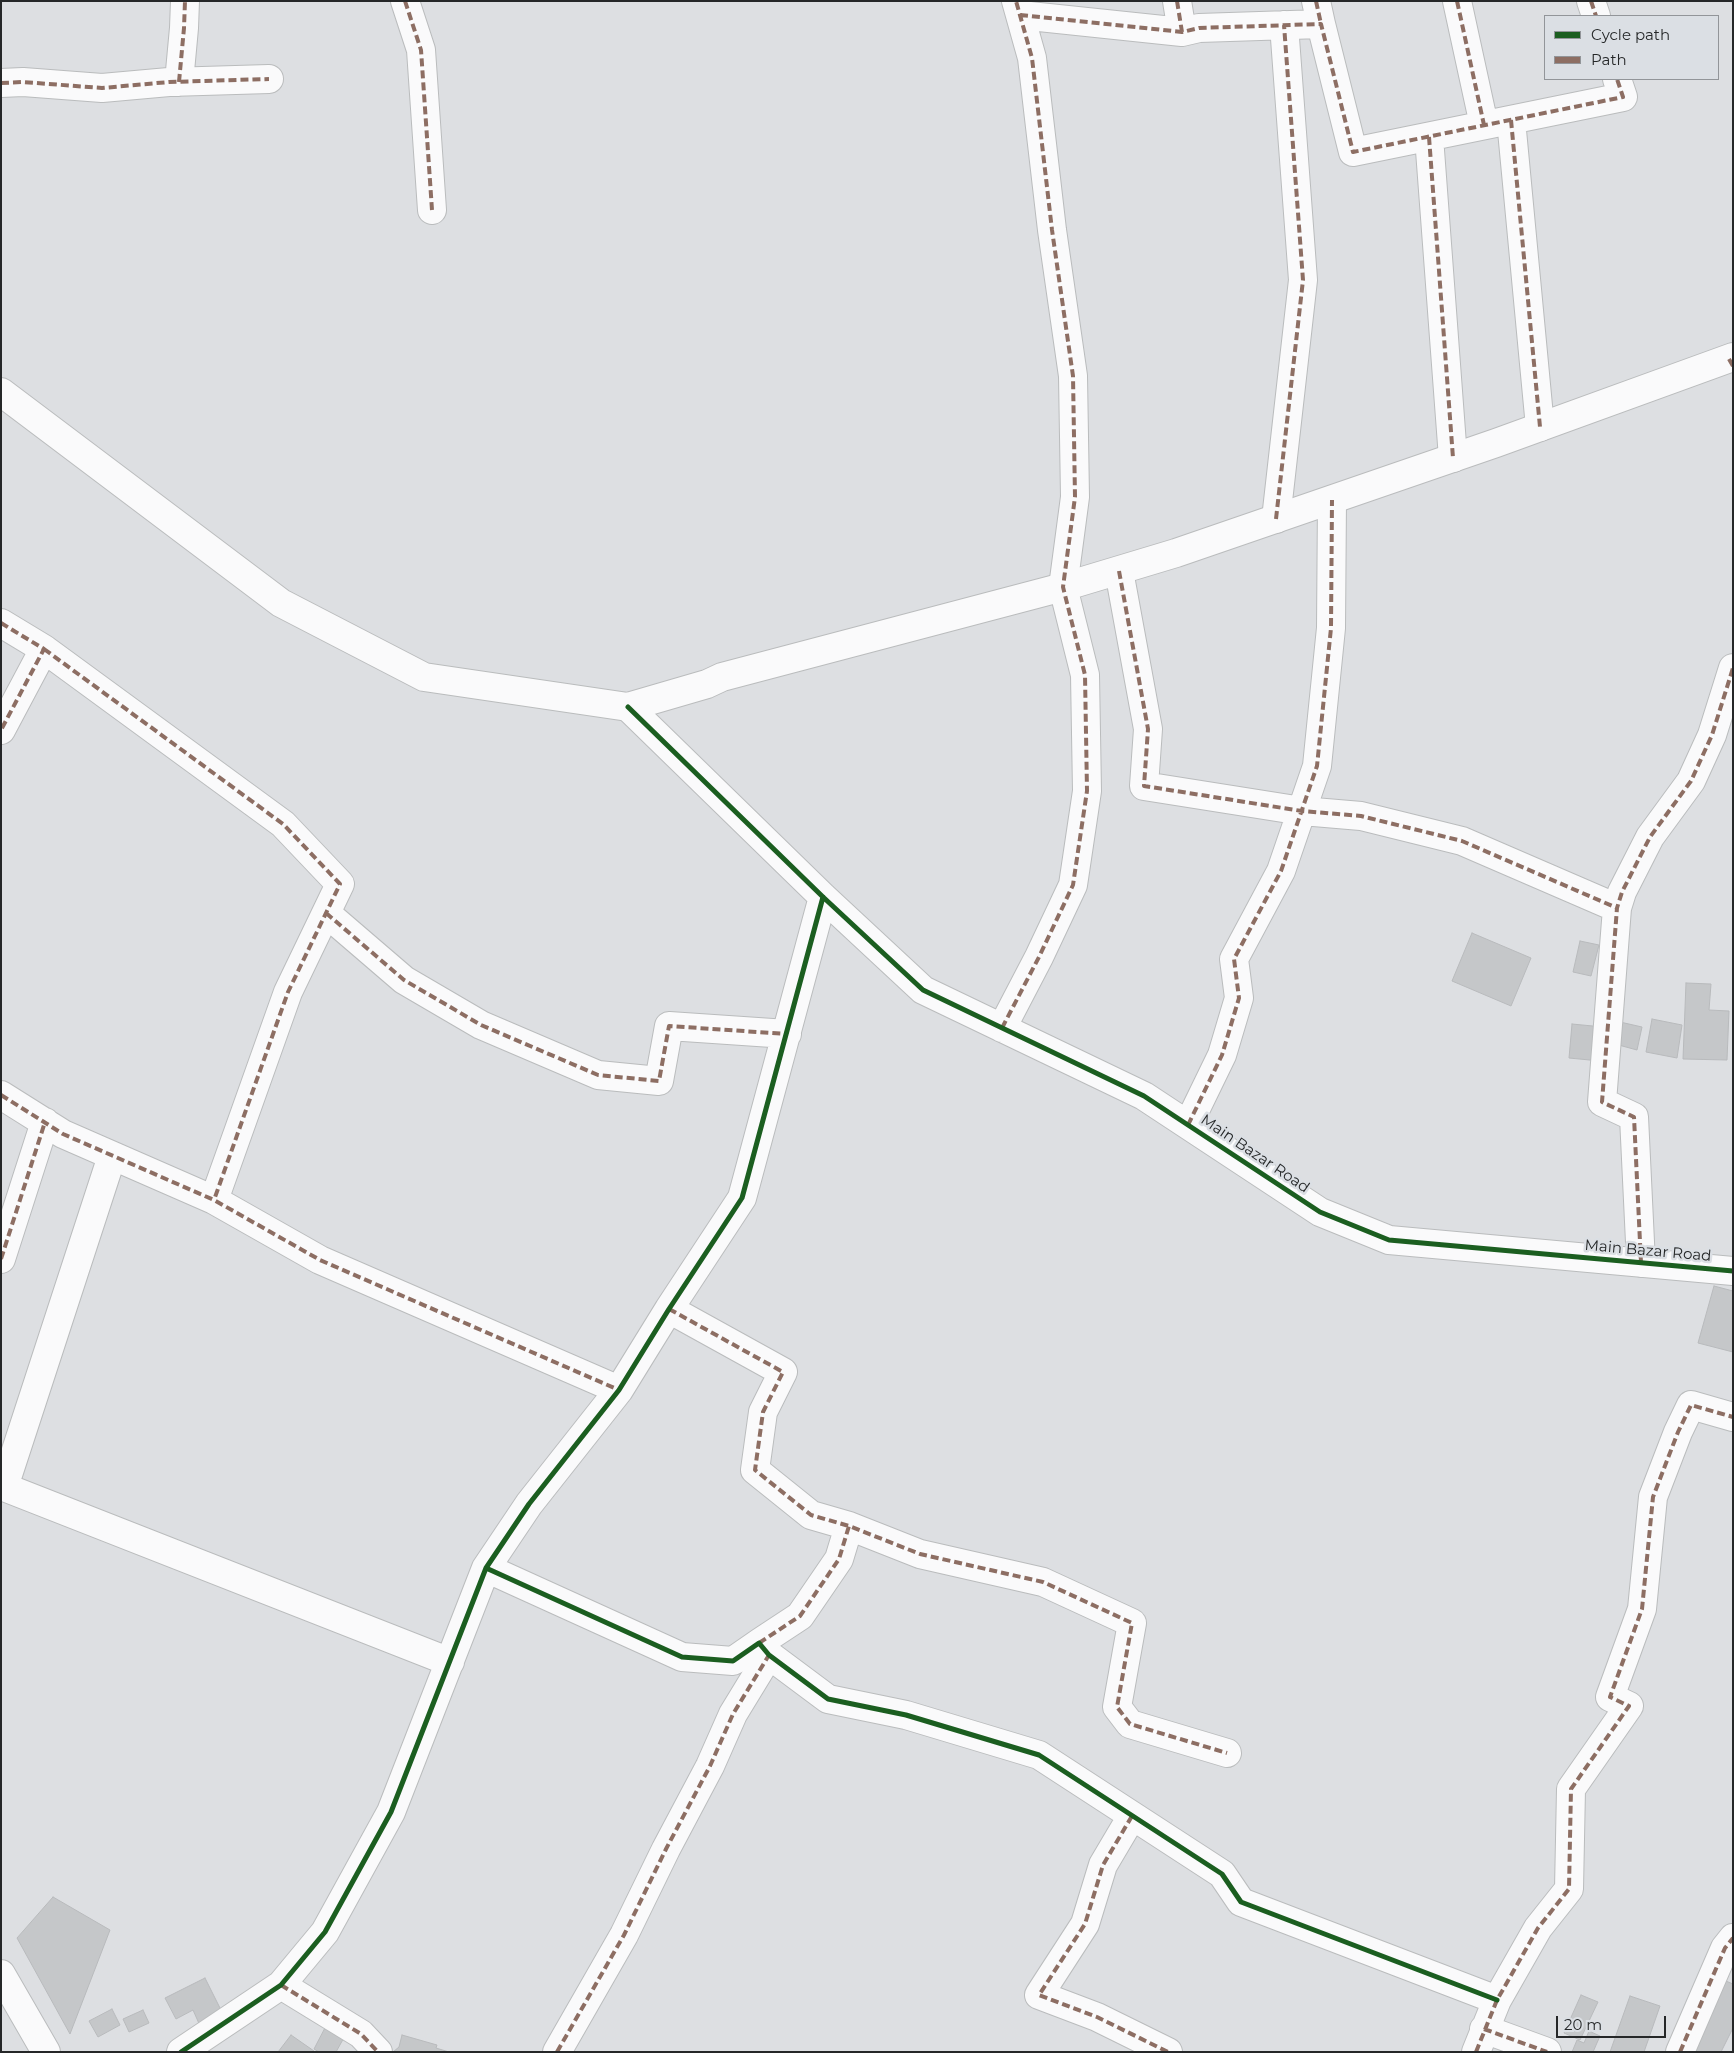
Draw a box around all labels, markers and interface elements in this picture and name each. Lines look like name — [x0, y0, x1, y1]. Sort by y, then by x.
legend — [1544, 15, 1719, 80]
text: Cycle path — [1591, 25, 1670, 44]
text: Path — [1591, 50, 1627, 69]
street label: Main Bazar Road — [1197, 1111, 1313, 1197]
street label: Main Bazar Road — [1584, 1236, 1712, 1266]
scale bar — [1559, 2006, 1669, 2038]
text: 20 m — [1564, 2015, 1602, 2034]

